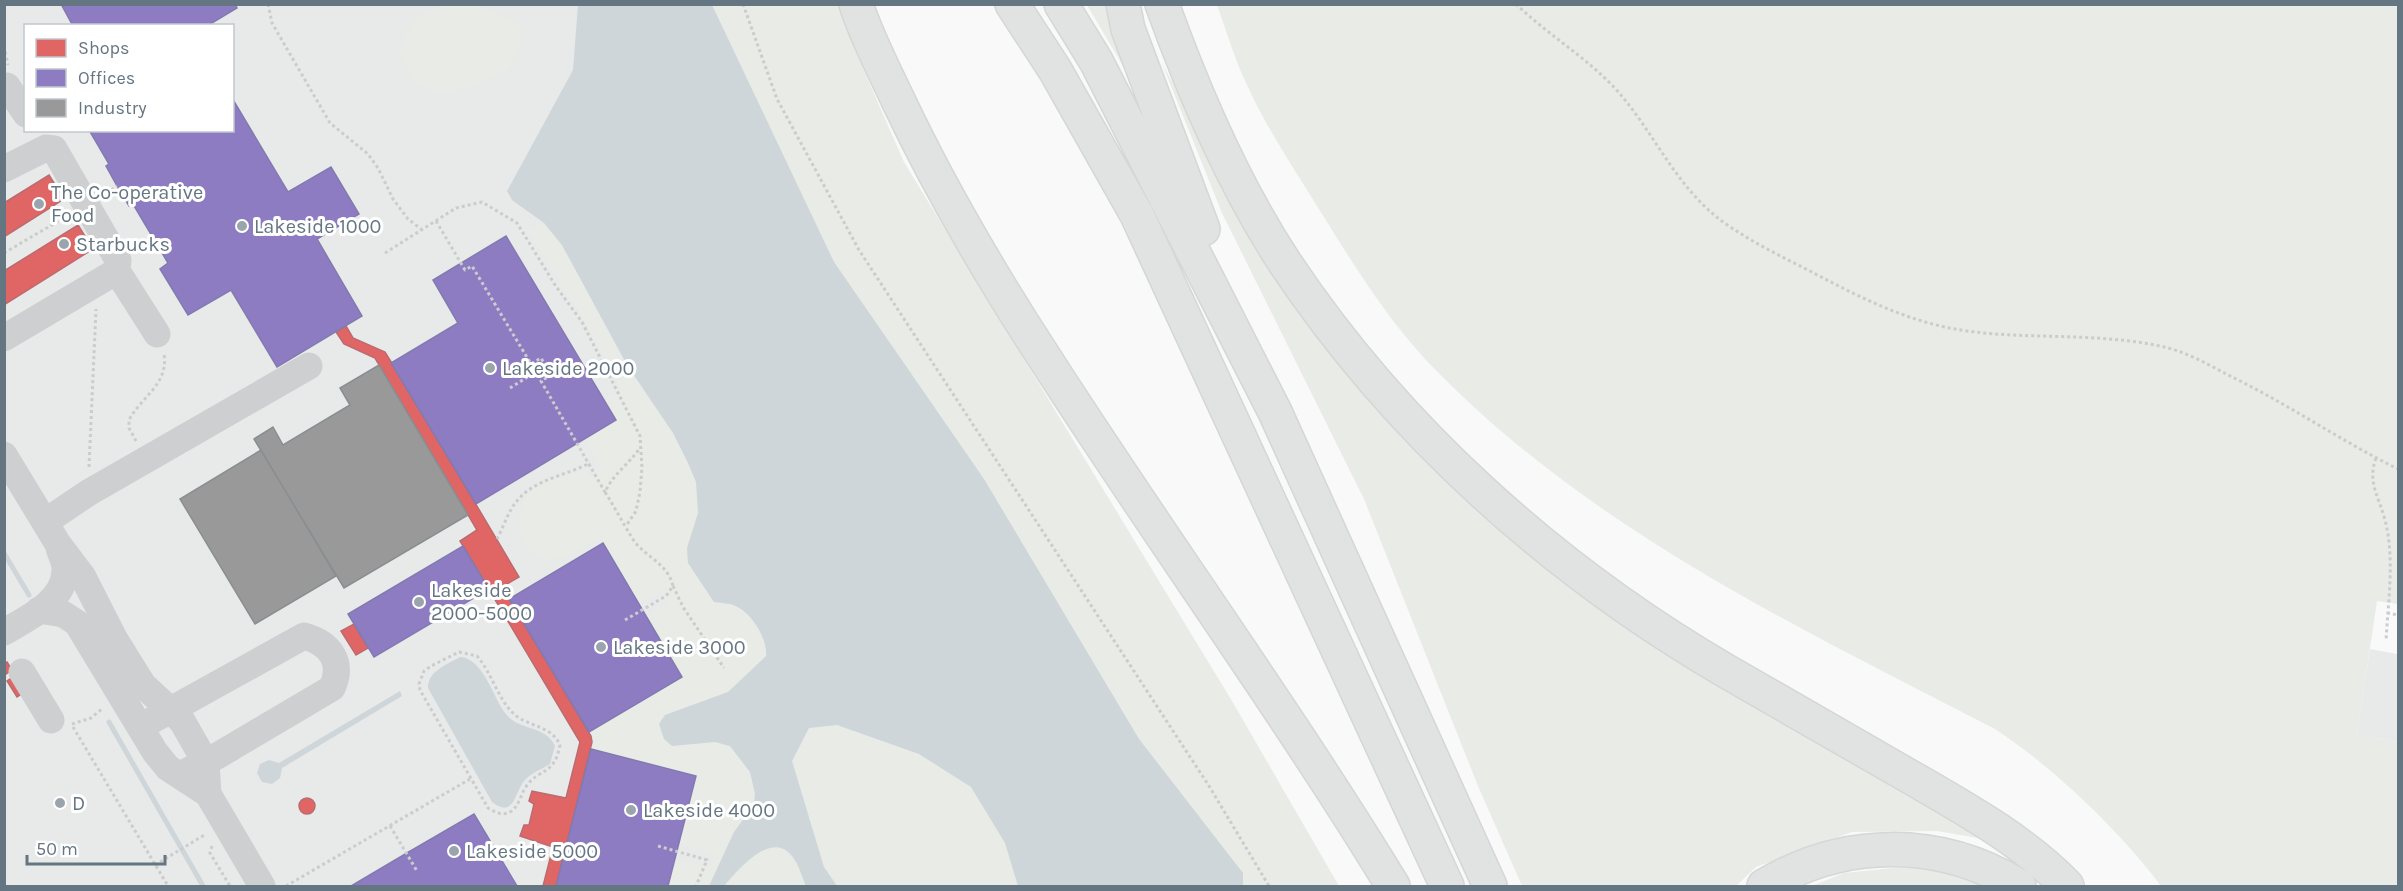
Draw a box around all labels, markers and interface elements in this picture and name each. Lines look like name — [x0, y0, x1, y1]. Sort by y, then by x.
legend — [24, 24, 234, 132]
text: Shops — [78, 37, 130, 59]
text: Offices — [78, 67, 135, 89]
text: Industry — [78, 97, 147, 119]
place label: The Co-operative Food — [51, 181, 203, 227]
marker: The Co-operative Food — [32, 197, 46, 211]
place label: Lakeside 1000 — [254, 215, 381, 238]
marker: Lakeside 1000 — [235, 219, 249, 233]
place label: Starbucks — [76, 233, 170, 256]
marker: Starbucks — [57, 237, 71, 251]
place label: Lakeside 2000 — [502, 357, 634, 380]
marker: Lakeside 2000 — [483, 361, 497, 375]
place label: Lakeside 2000-5000 — [431, 579, 532, 625]
marker: Lakeside 2000-5000 — [412, 595, 426, 609]
place label: Lakeside 3000 — [613, 636, 746, 659]
marker: Lakeside 3000 — [594, 640, 608, 654]
place label: D — [72, 792, 85, 815]
marker: D — [53, 796, 67, 810]
place label: Lakeside 4000 — [643, 799, 775, 822]
marker: Lakeside 4000 — [624, 803, 638, 817]
scale bar — [27, 828, 165, 866]
text: 50 m — [36, 838, 78, 860]
place label: Lakeside 5000 — [466, 840, 598, 863]
marker: Lakeside 5000 — [447, 844, 461, 858]

